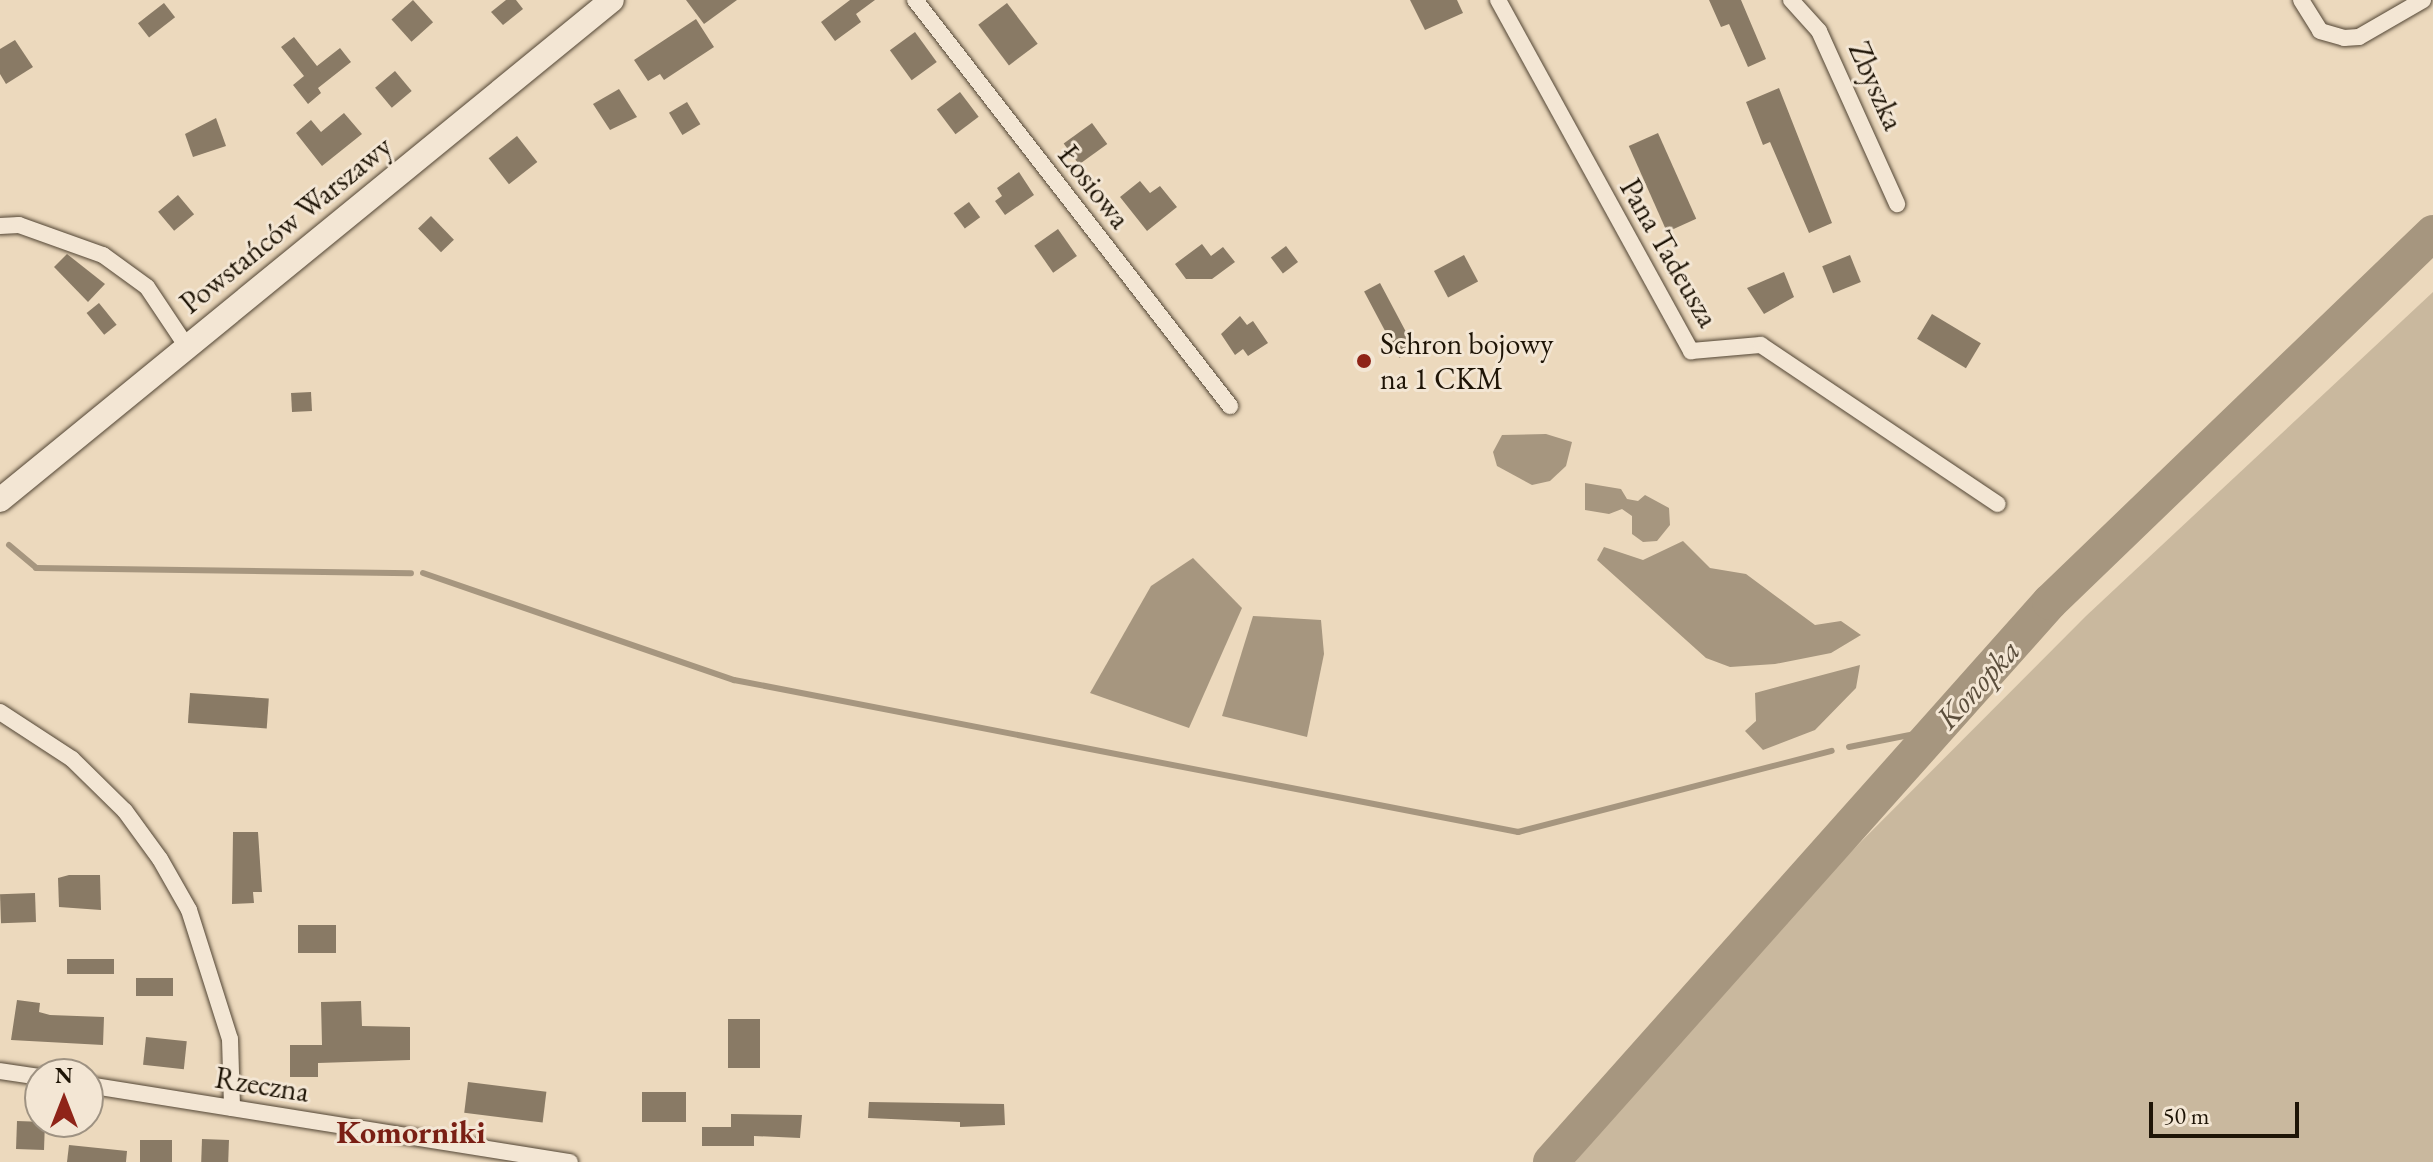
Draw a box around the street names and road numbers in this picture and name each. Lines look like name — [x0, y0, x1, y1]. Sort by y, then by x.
street label: Zbyszka — [1841, 36, 1911, 136]
street label: Powstańców Warszawy — [173, 129, 399, 321]
street label: Łosiowa — [1050, 138, 1138, 236]
street label: Pana Tadeusza — [1612, 172, 1726, 334]
street label: Rzeczna — [212, 1060, 312, 1110]

